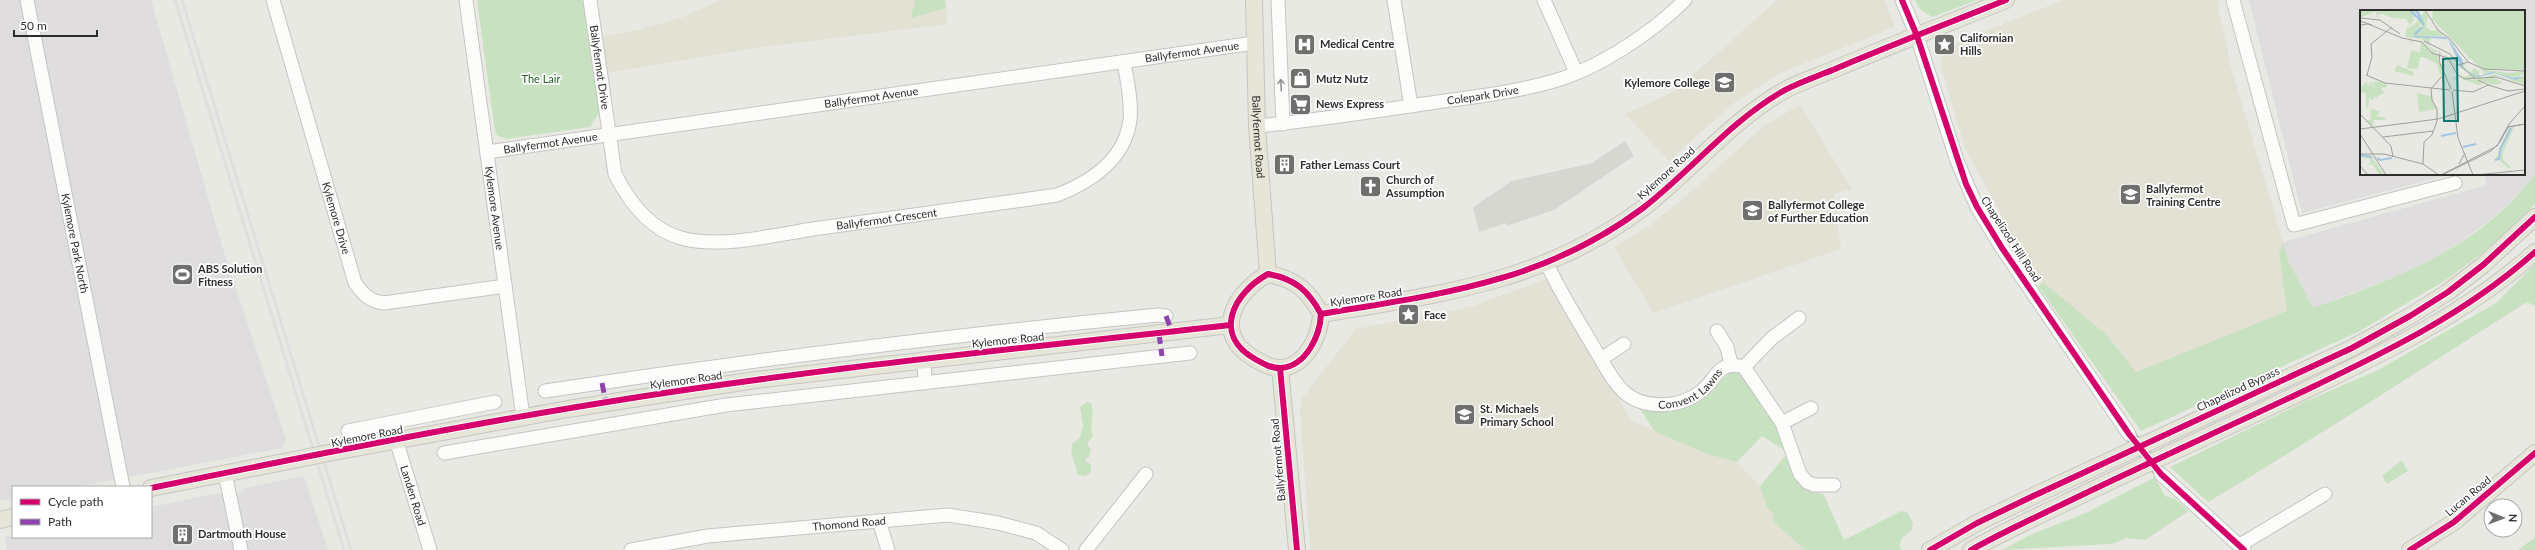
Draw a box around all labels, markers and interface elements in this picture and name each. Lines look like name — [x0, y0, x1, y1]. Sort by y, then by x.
inset map — [2360, 10, 2525, 175]
scale bar — [14, 12, 97, 38]
text: 50 m — [20, 18, 47, 33]
street label: Ballyfermot Drive — [588, 24, 613, 110]
hospital icon: Medical Centre — [1292, 31, 1318, 57]
place icon: Californian Hills — [1931, 31, 1957, 57]
place label: Californian Hills — [1960, 31, 2013, 57]
place label: Medical Centre — [1320, 37, 1395, 50]
street label: Ballyfermot Avenue — [1144, 38, 1240, 64]
shop icon: Mutz Nutz — [1287, 66, 1313, 92]
school or university icon: Kylemore College — [1712, 70, 1738, 96]
park label: The Lair — [522, 72, 560, 85]
place label: Mutz Nutz — [1316, 72, 1368, 85]
place label: Kylemore College — [1624, 76, 1710, 89]
one-way arrow — [1277, 79, 1284, 92]
street label: Colepark Drive — [1446, 83, 1520, 107]
street label: Ballyfermot Avenue — [823, 84, 919, 110]
supermarket icon: News Express — [1288, 91, 1314, 117]
street label: Ballyfermot Road — [1250, 95, 1268, 179]
place label: News Express — [1316, 97, 1384, 110]
street label: Ballyfermot Avenue — [502, 129, 598, 156]
street label: Kylemore Road — [1634, 143, 1697, 202]
building icon: Father Lemass Court — [1271, 152, 1297, 178]
place label: Father Lemass Court — [1300, 158, 1401, 171]
street label: Kylemore Avenue — [483, 165, 507, 251]
church icon: Church of Assumption — [1358, 173, 1384, 199]
place label: Church of Assumption — [1385, 173, 1445, 199]
street label: Kylemore Drive — [320, 180, 353, 256]
school or university icon: Ballyfermot Training Centre — [2117, 182, 2143, 208]
place label: Ballyfermot Training Centre — [2146, 182, 2221, 208]
street label: Kylemore Park North — [59, 192, 92, 294]
street label: Chapelizod Hill Road — [1979, 193, 2044, 284]
school or university icon: Ballyfermot College of Further Education — [1739, 198, 1765, 224]
place label: Ballyfermot College of Further Education — [1768, 198, 1868, 224]
street label: Ballyfermot Crescent — [835, 205, 938, 232]
sports icon: ABS Solution Fitness — [169, 262, 195, 288]
place label: ABS Solution Fitness — [197, 262, 262, 288]
street label: Kylemore Road — [1329, 284, 1403, 309]
place icon: Face — [1395, 302, 1421, 328]
place label: Face — [1424, 308, 1446, 321]
street label: Kylemore Road — [971, 329, 1045, 350]
street label: Chapelizod Bypass — [2194, 364, 2282, 413]
street label: Convent Lawns — [1658, 365, 1725, 411]
street label: Kylemore Road — [649, 368, 723, 391]
school or university icon: St. Michaels Primary School — [1451, 402, 1477, 428]
place label: St. Michaels Primary School — [1480, 402, 1554, 428]
street label: Ballyfermot Road — [1267, 418, 1288, 502]
street label: Kylemore Road — [330, 422, 404, 449]
street label: Landen Road — [398, 463, 429, 527]
street label: Lucan Road — [2442, 473, 2493, 518]
legend — [12, 486, 152, 538]
text: Cycle path — [48, 494, 103, 509]
north arrow — [2483, 498, 2523, 538]
street label: Thomond Road — [812, 513, 886, 533]
text: Path — [48, 514, 72, 529]
text: N — [2507, 514, 2520, 523]
building icon: Dartmouth House — [170, 521, 196, 547]
place label: Dartmouth House — [198, 527, 286, 540]

